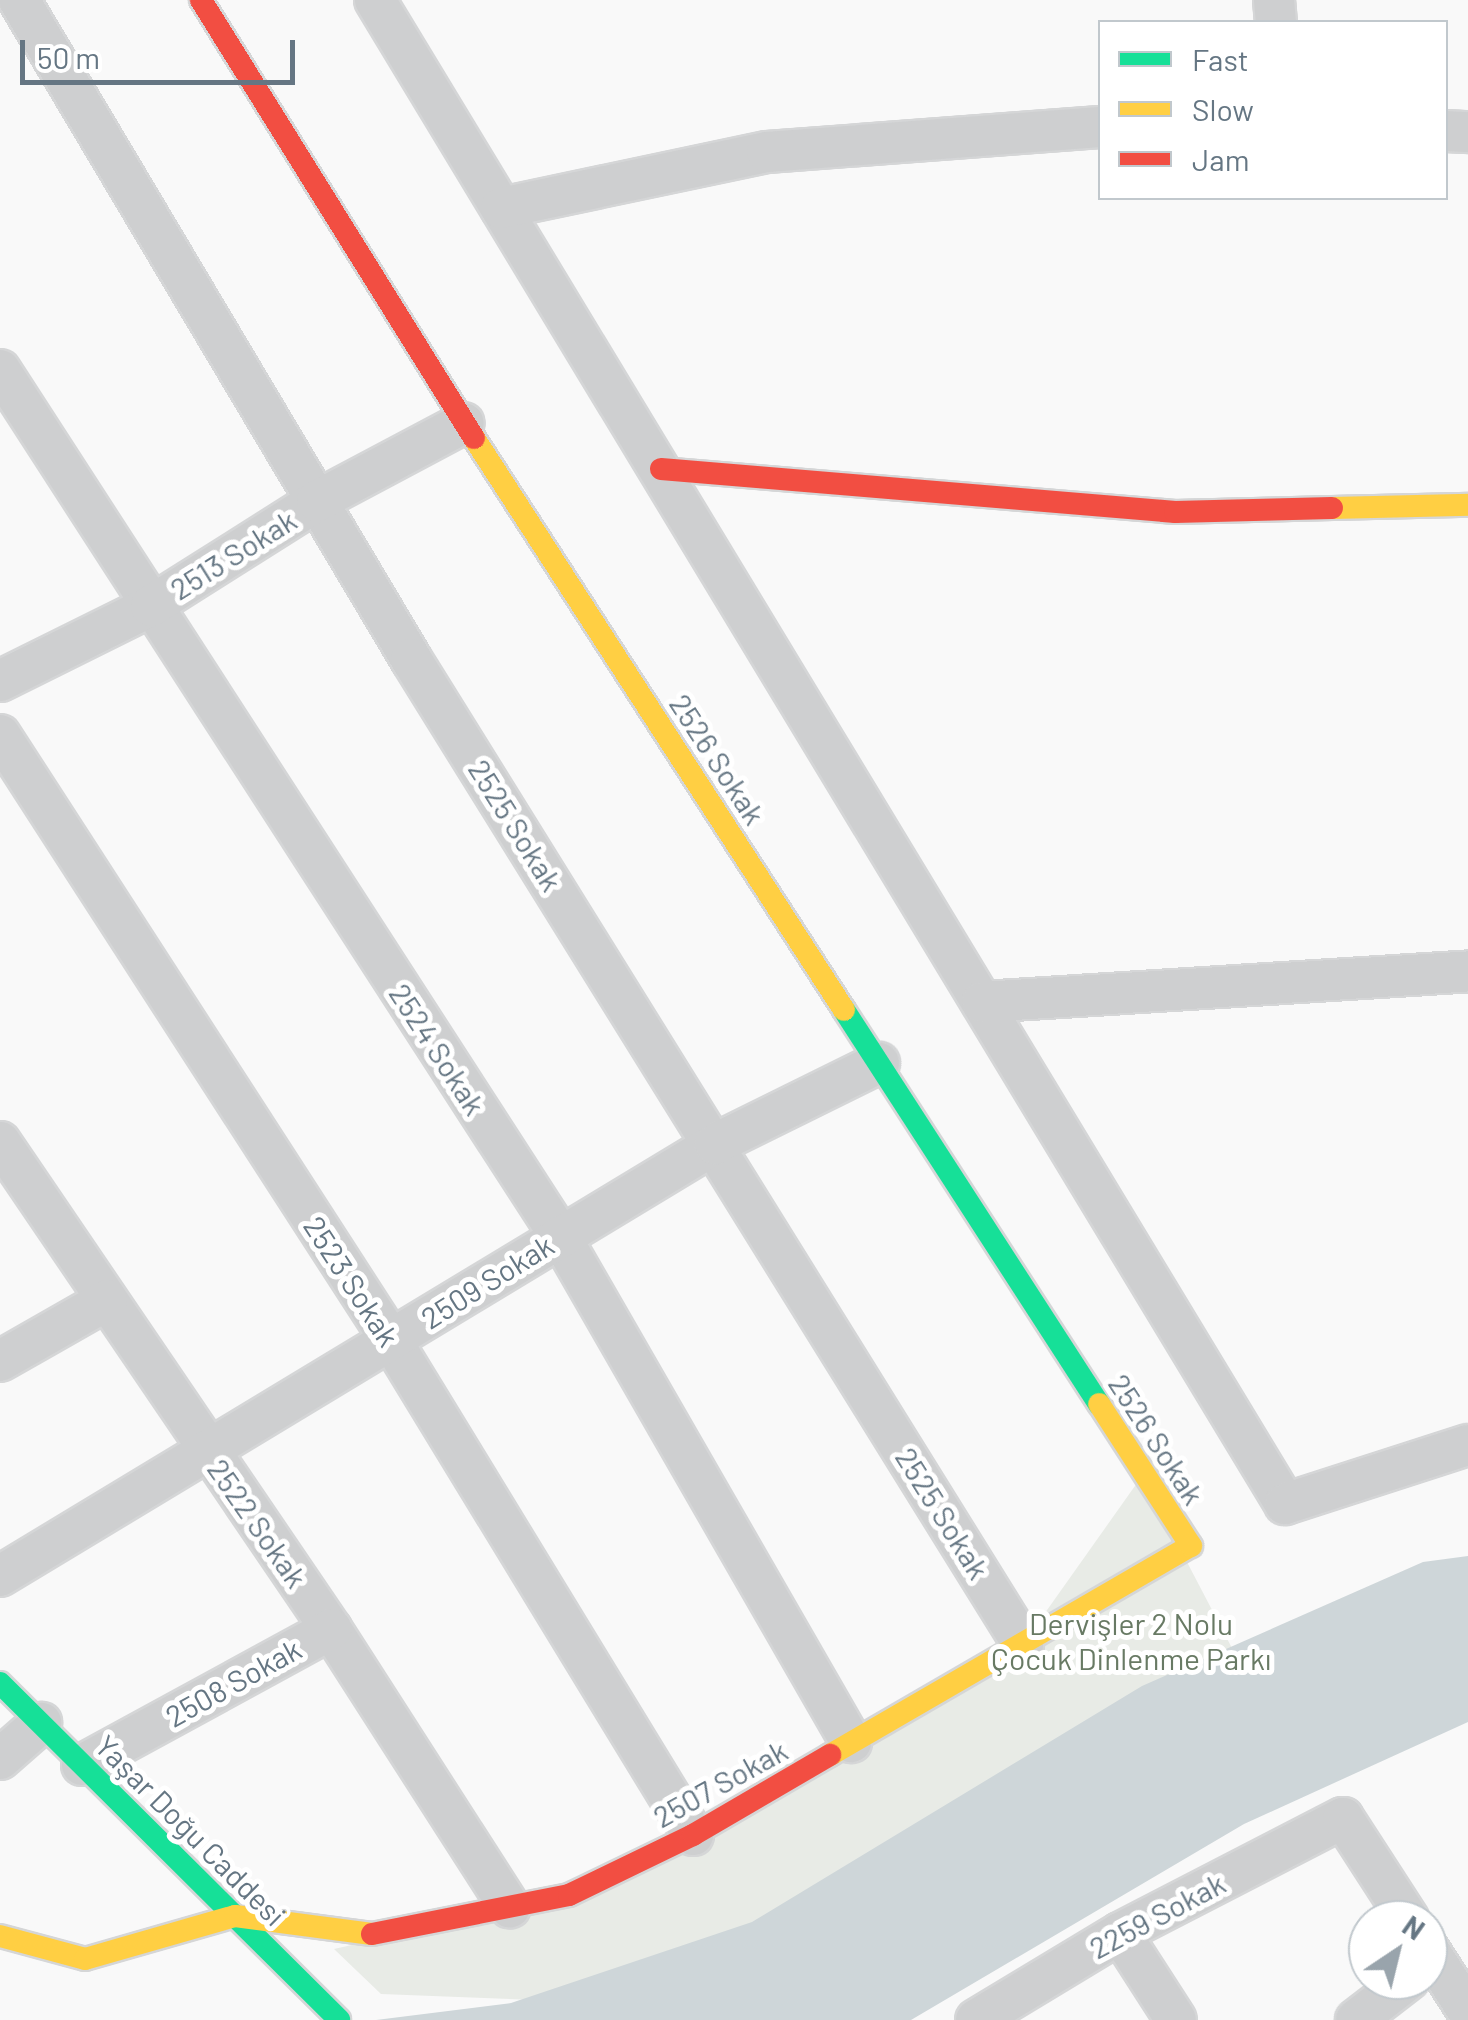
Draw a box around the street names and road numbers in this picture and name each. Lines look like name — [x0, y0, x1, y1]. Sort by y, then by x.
street label: 2513 Sokak — [163, 501, 303, 607]
street label: 2526 Sokak — [663, 687, 773, 831]
street label: 2525 Sokak — [462, 753, 570, 897]
street label: 2524 Sokak — [382, 977, 494, 1121]
street label: 2523 Sokak — [297, 1209, 407, 1353]
street label: 2509 Sokak — [414, 1226, 560, 1336]
street label: 2526 Sokak — [1102, 1367, 1212, 1511]
street label: 2525 Sokak — [889, 1441, 997, 1585]
street label: 2522 Sokak — [201, 1452, 315, 1594]
street label: 2508 Sokak — [159, 1630, 307, 1734]
street label: Yaşar Doğu Caddesi — [88, 1727, 294, 1933]
street label: 2507 Sokak — [647, 1731, 793, 1835]
street label: 2259 Sokak — [1083, 1864, 1231, 1966]

